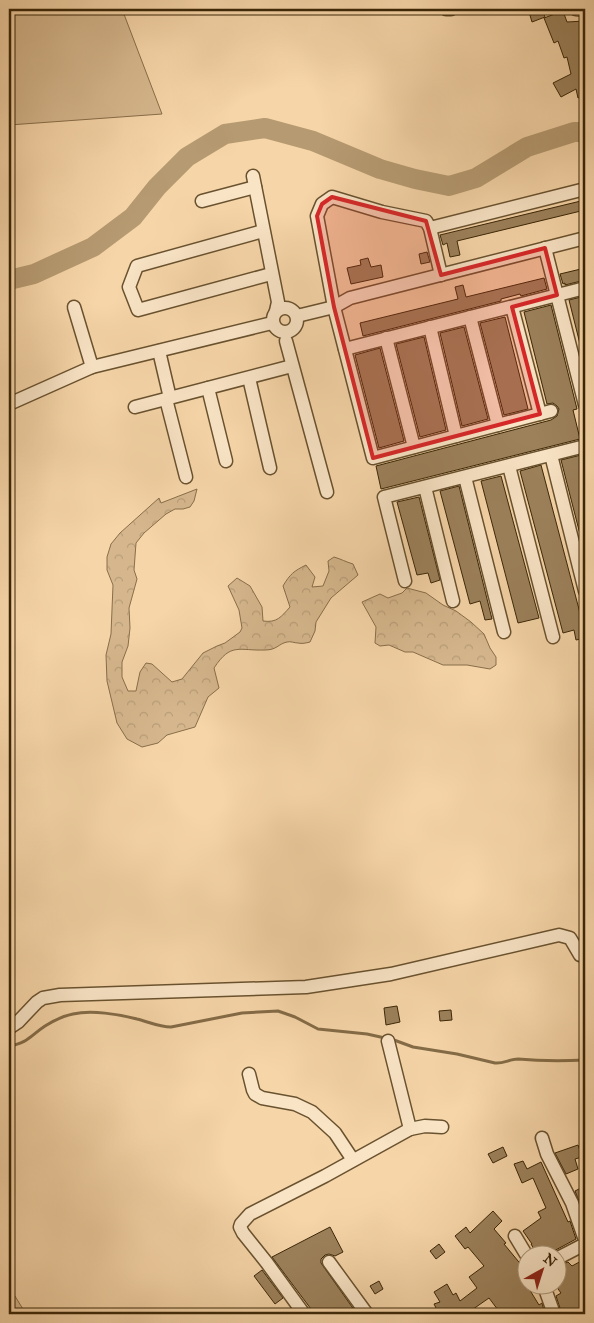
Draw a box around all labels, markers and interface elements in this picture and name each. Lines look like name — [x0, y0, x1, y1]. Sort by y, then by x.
north arrow — [516, 1246, 566, 1296]
text: N — [540, 1250, 560, 1271]

